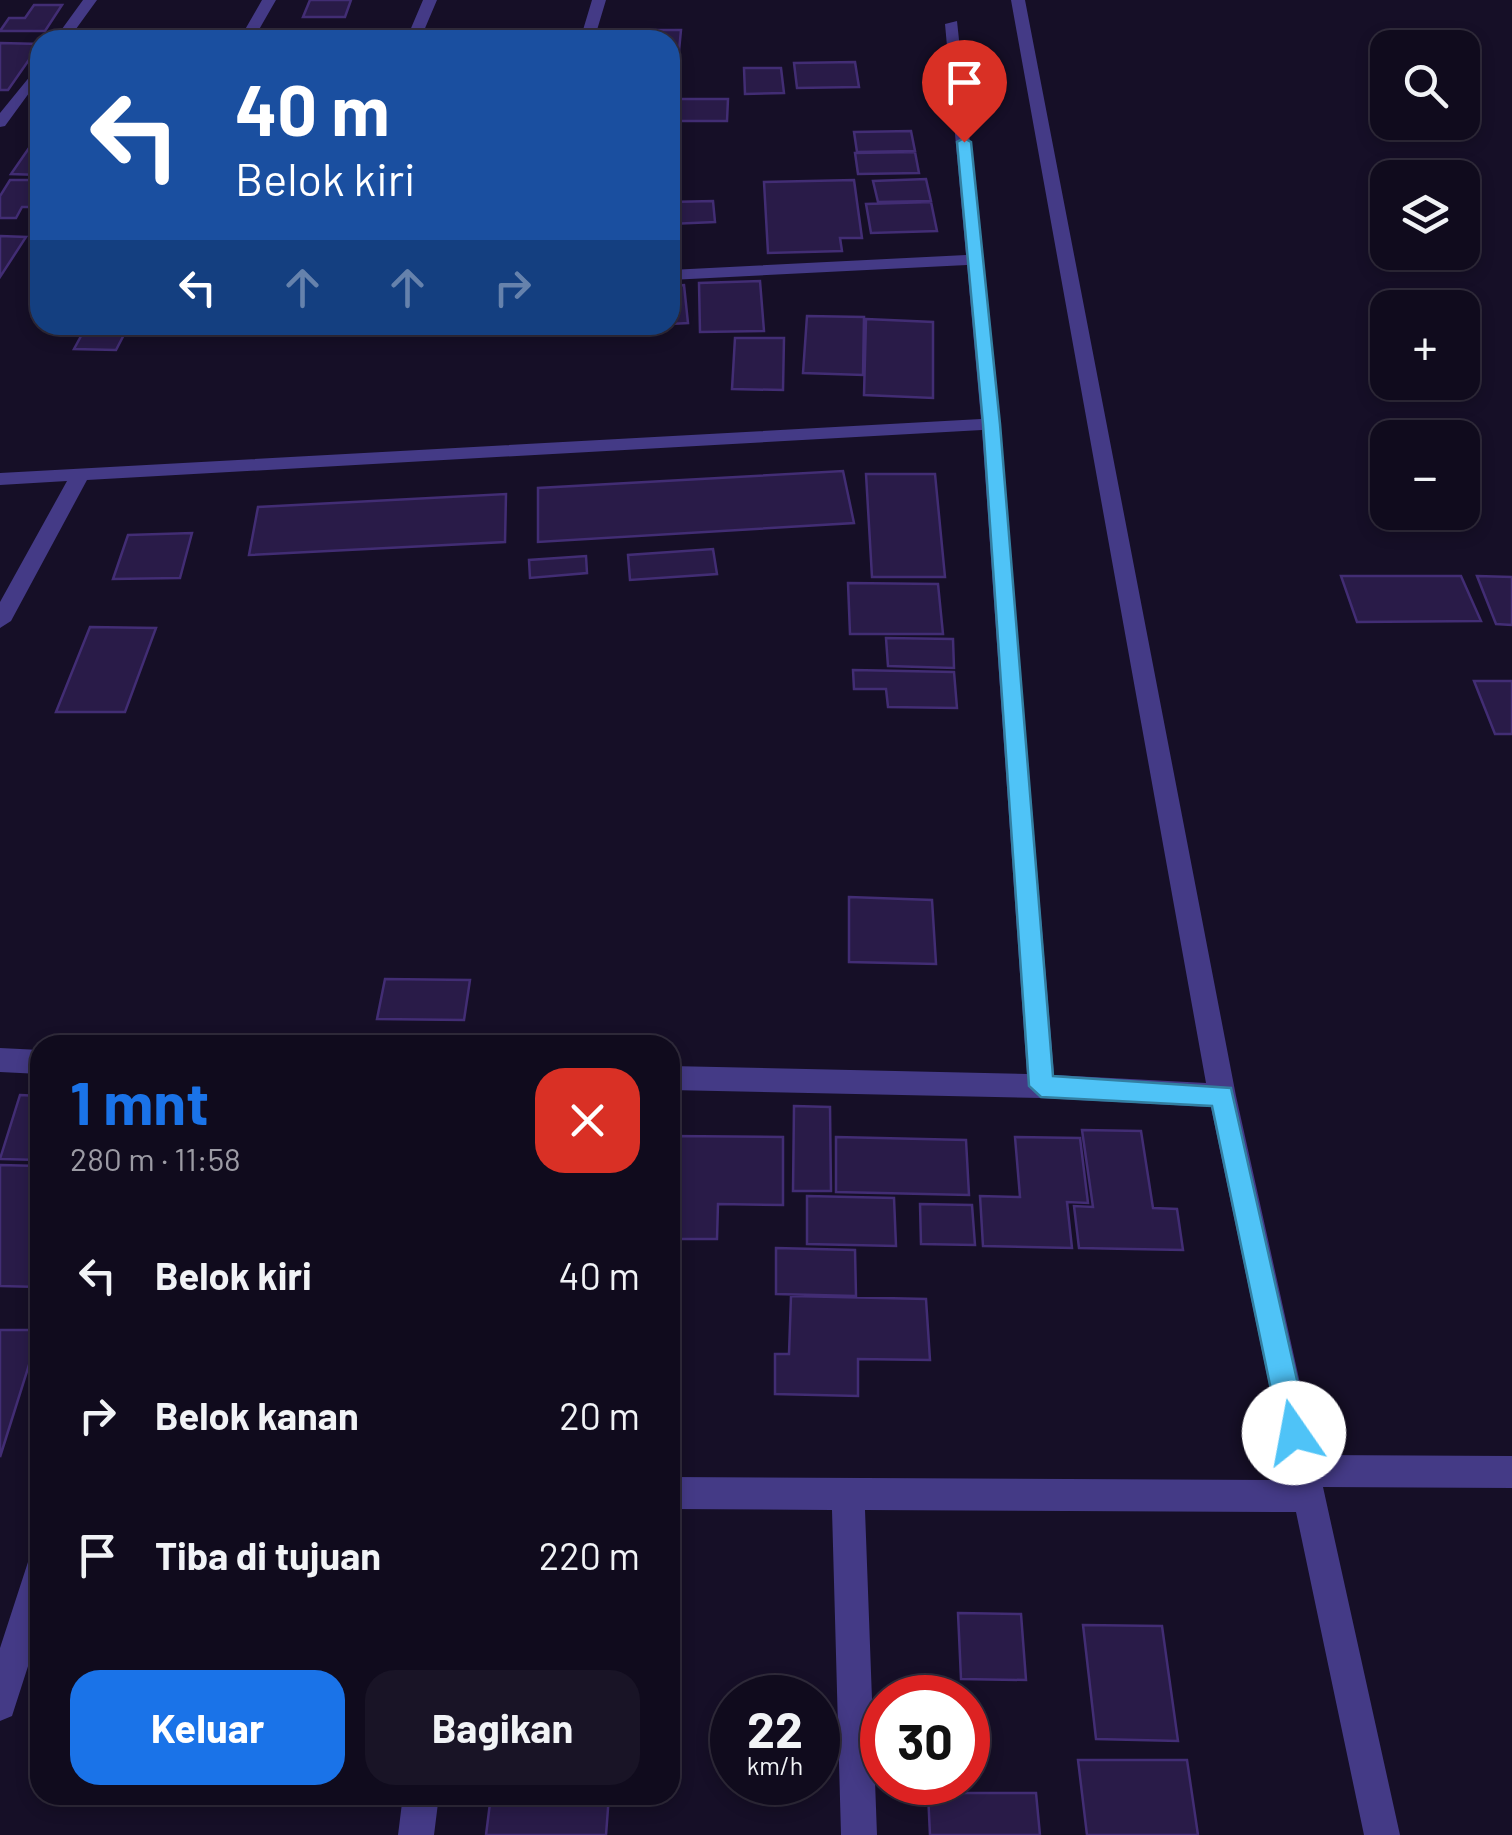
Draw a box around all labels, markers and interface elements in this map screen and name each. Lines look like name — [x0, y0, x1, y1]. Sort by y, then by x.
map controls — [1370, 30, 1480, 530]
button: search — [1370, 30, 1480, 140]
pin — [922, 40, 1007, 143]
icon: arrive — [937, 55, 992, 110]
text: 40 m — [235, 66, 390, 150]
icon: left — [70, 70, 200, 200]
text: Belok kiri — [235, 151, 416, 205]
button: layers — [1370, 160, 1480, 270]
icon: left — [170, 260, 225, 315]
icon: ahead — [275, 260, 330, 315]
icon: ahead — [380, 260, 435, 315]
icon: right — [485, 260, 540, 315]
button: + — [1370, 290, 1480, 400]
button: − — [1370, 420, 1480, 530]
text: 1 mnt — [70, 1065, 209, 1137]
button: close — [535, 1068, 640, 1173]
text: 280 m · 11:58 — [70, 1139, 241, 1177]
icon: left — [70, 1248, 125, 1303]
text: Belok kiri — [155, 1252, 312, 1298]
text: 40 m — [559, 1252, 640, 1298]
position arrow — [1242, 1381, 1346, 1485]
icon: right — [70, 1388, 125, 1443]
text: Belok kanan — [155, 1392, 359, 1438]
text: 20 m — [559, 1392, 640, 1438]
icon: arrive — [70, 1528, 125, 1583]
text: Tiba di tujuan — [155, 1532, 381, 1578]
text: 220 m — [539, 1532, 640, 1578]
button: Keluar — [70, 1670, 345, 1785]
button: Bagikan — [365, 1670, 640, 1785]
speed limit sign: 30 — [860, 1675, 990, 1805]
text: 22 — [747, 1698, 803, 1758]
text: km/h — [747, 1750, 803, 1780]

